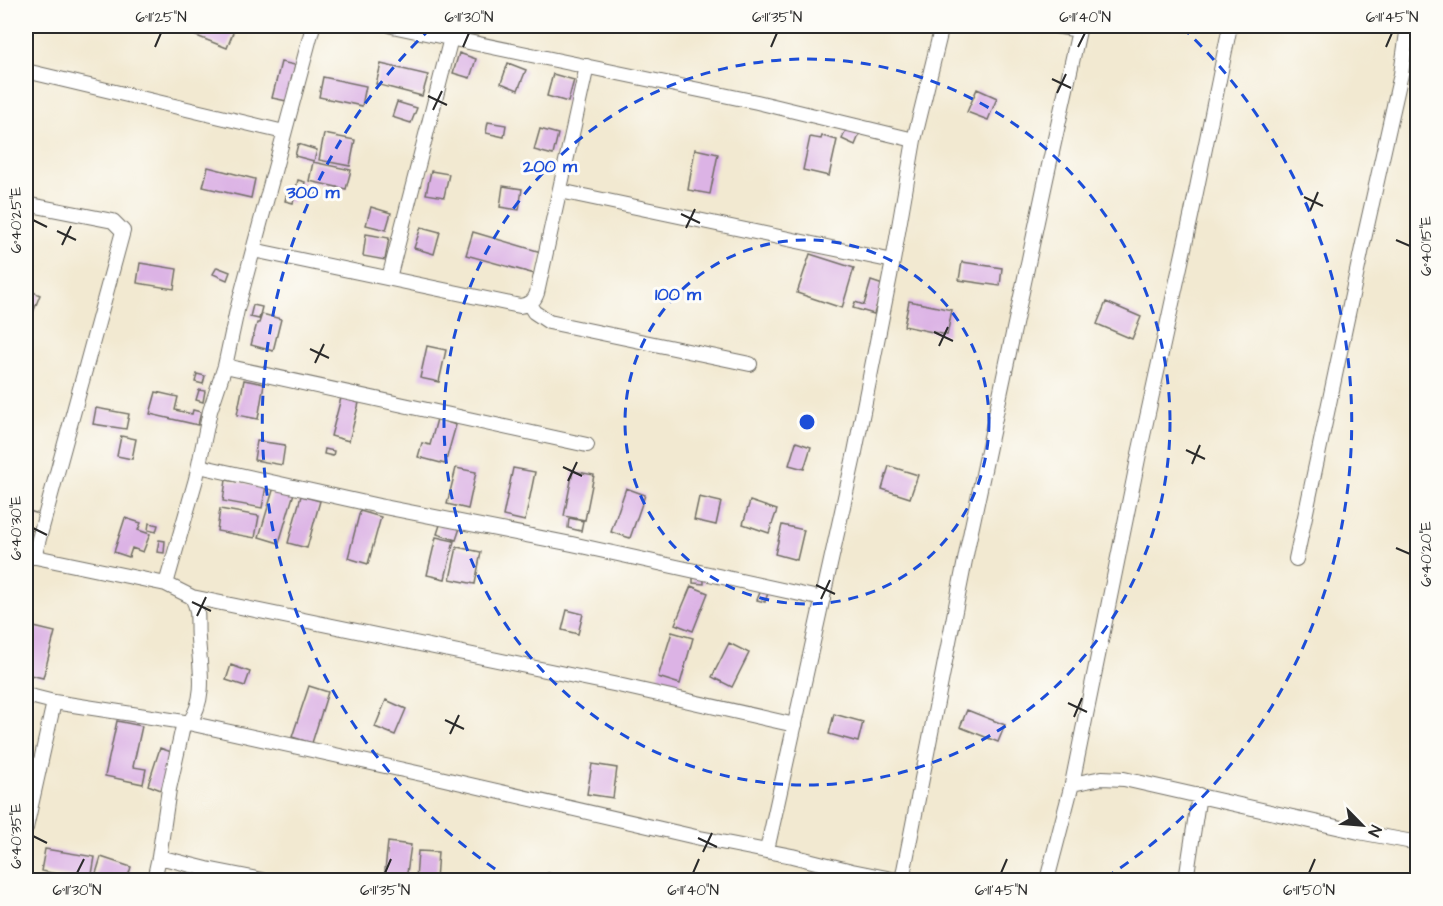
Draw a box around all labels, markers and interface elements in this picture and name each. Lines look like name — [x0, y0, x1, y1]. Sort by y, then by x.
text: 6°11'25"N — [135, 7, 187, 28]
text: 6°11'30"N — [444, 7, 494, 28]
text: 6°11'35"N — [752, 7, 802, 28]
text: 6°11'40"N — [1059, 7, 1111, 28]
text: 6°11'45"N — [1366, 7, 1418, 28]
text: 200 m — [522, 154, 578, 179]
text: 300 m — [285, 180, 341, 205]
text: 6°40'25"E — [6, 187, 27, 253]
text: 6°40'15"E — [1416, 216, 1437, 276]
text: 100 m — [655, 282, 702, 307]
centre of rings — [797, 412, 817, 432]
text: 6°40'30"E — [6, 496, 27, 560]
text: 6°40'20"E — [1416, 521, 1437, 587]
north arrow — [1332, 795, 1392, 855]
text: 6°40'35"E — [6, 803, 27, 869]
text: N — [1363, 822, 1387, 840]
text: 6°11'30"N — [52, 880, 102, 901]
text: 6°11'35"N — [360, 880, 410, 901]
text: 6°11'40"N — [667, 880, 719, 901]
text: 6°11'45"N — [975, 880, 1027, 901]
text: 6°11'50"N — [1283, 880, 1335, 901]

